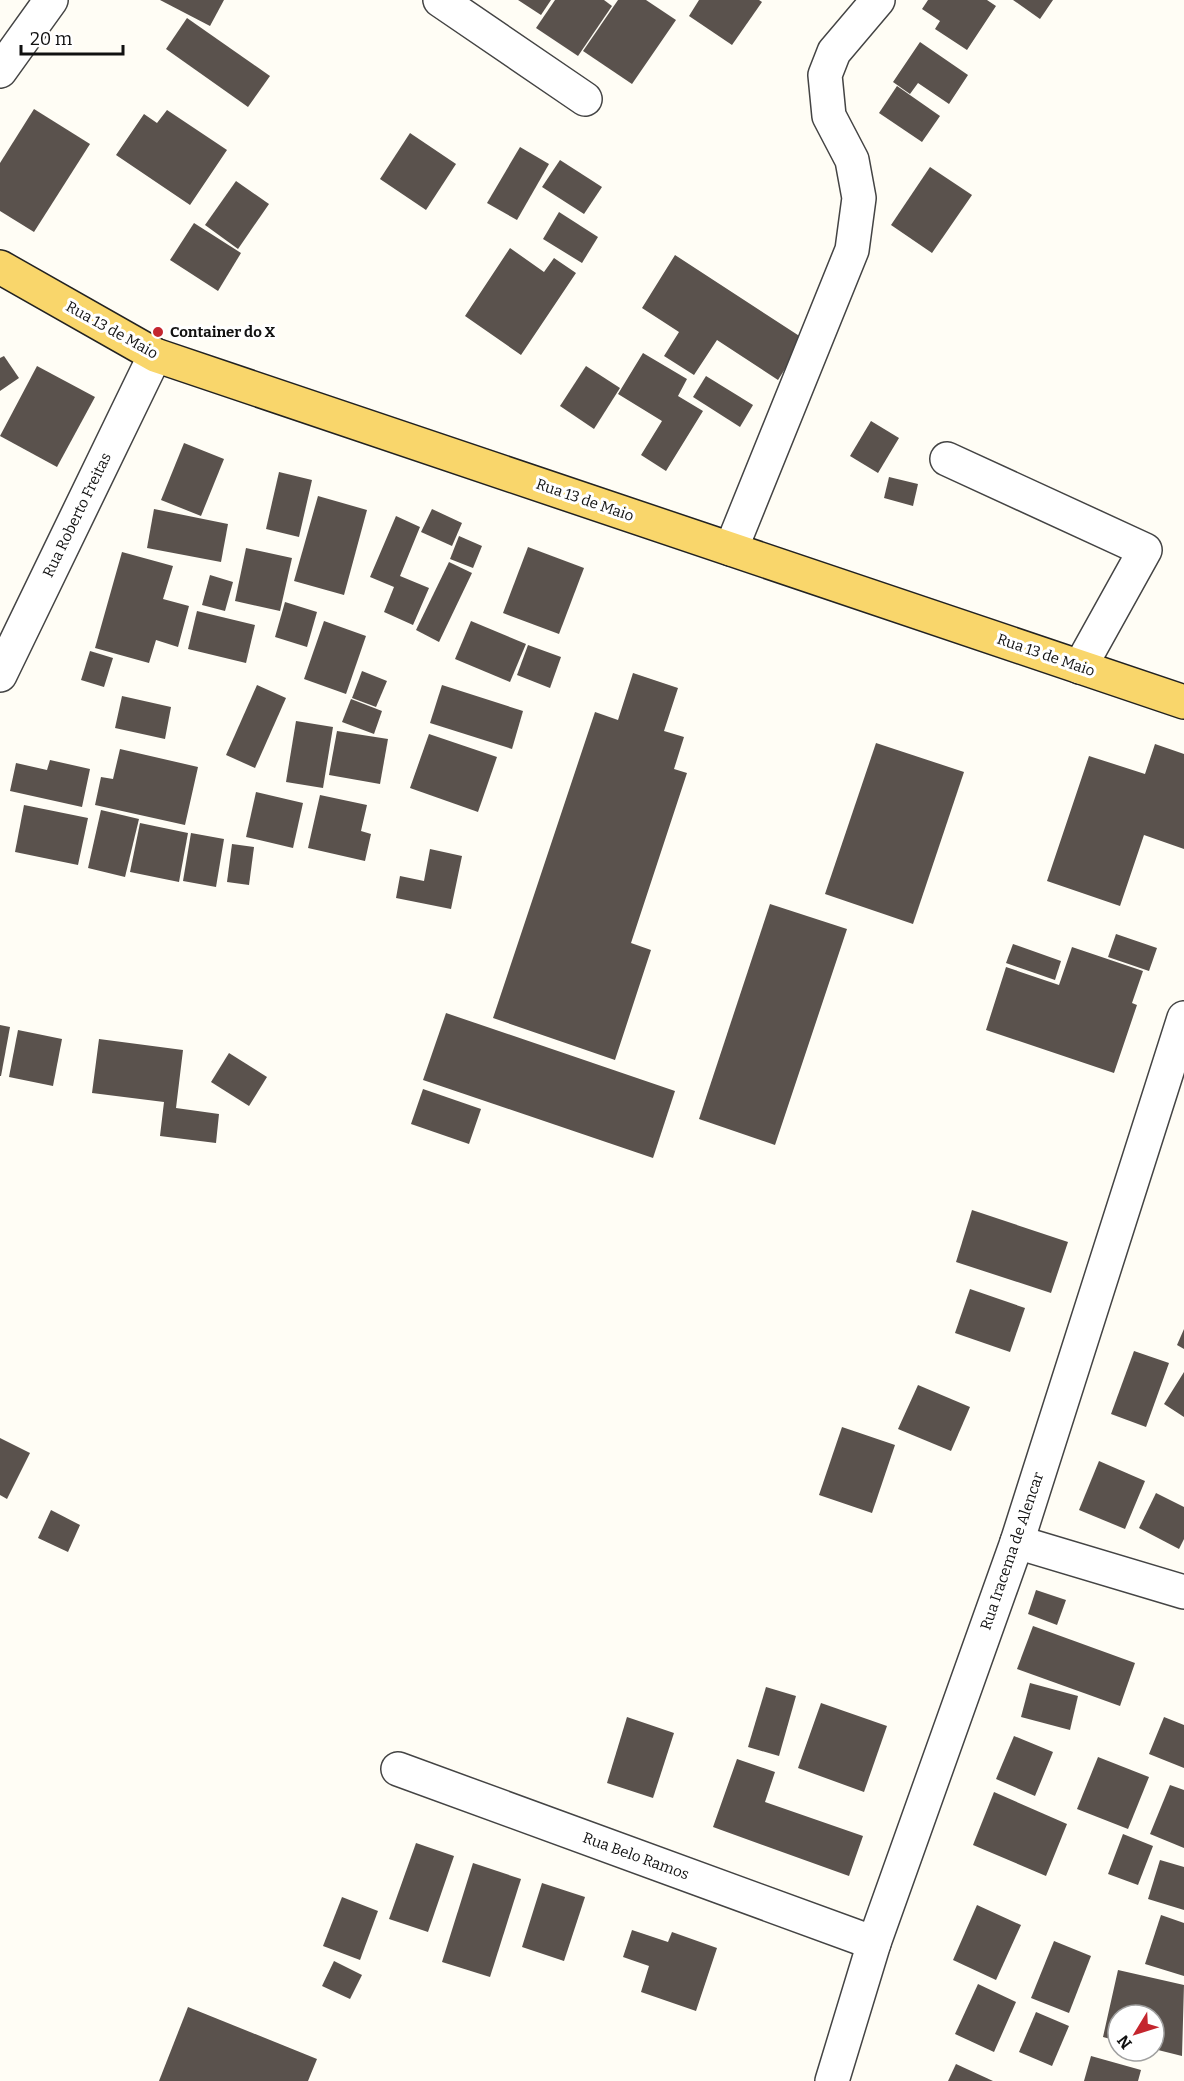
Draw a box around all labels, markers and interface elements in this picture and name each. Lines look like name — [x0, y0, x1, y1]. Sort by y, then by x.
scale bar — [21, 18, 123, 56]
text: 20 m — [30, 28, 72, 50]
street label: Rua 13 de Maio — [63, 297, 161, 363]
place label: Container do X — [170, 323, 275, 341]
marker: Container do X — [151, 325, 165, 339]
street label: Rua Roberto Freitas — [39, 450, 115, 580]
street label: Rua 13 de Maio — [534, 475, 636, 525]
street label: Rua 13 de Maio — [995, 630, 1097, 680]
street label: Rua Iracema de Alencar — [977, 1469, 1048, 1632]
street label: Rua Belo Ramos — [580, 1828, 692, 1884]
north arrow — [1106, 2003, 1166, 2063]
text: N — [1113, 2031, 1136, 2053]

